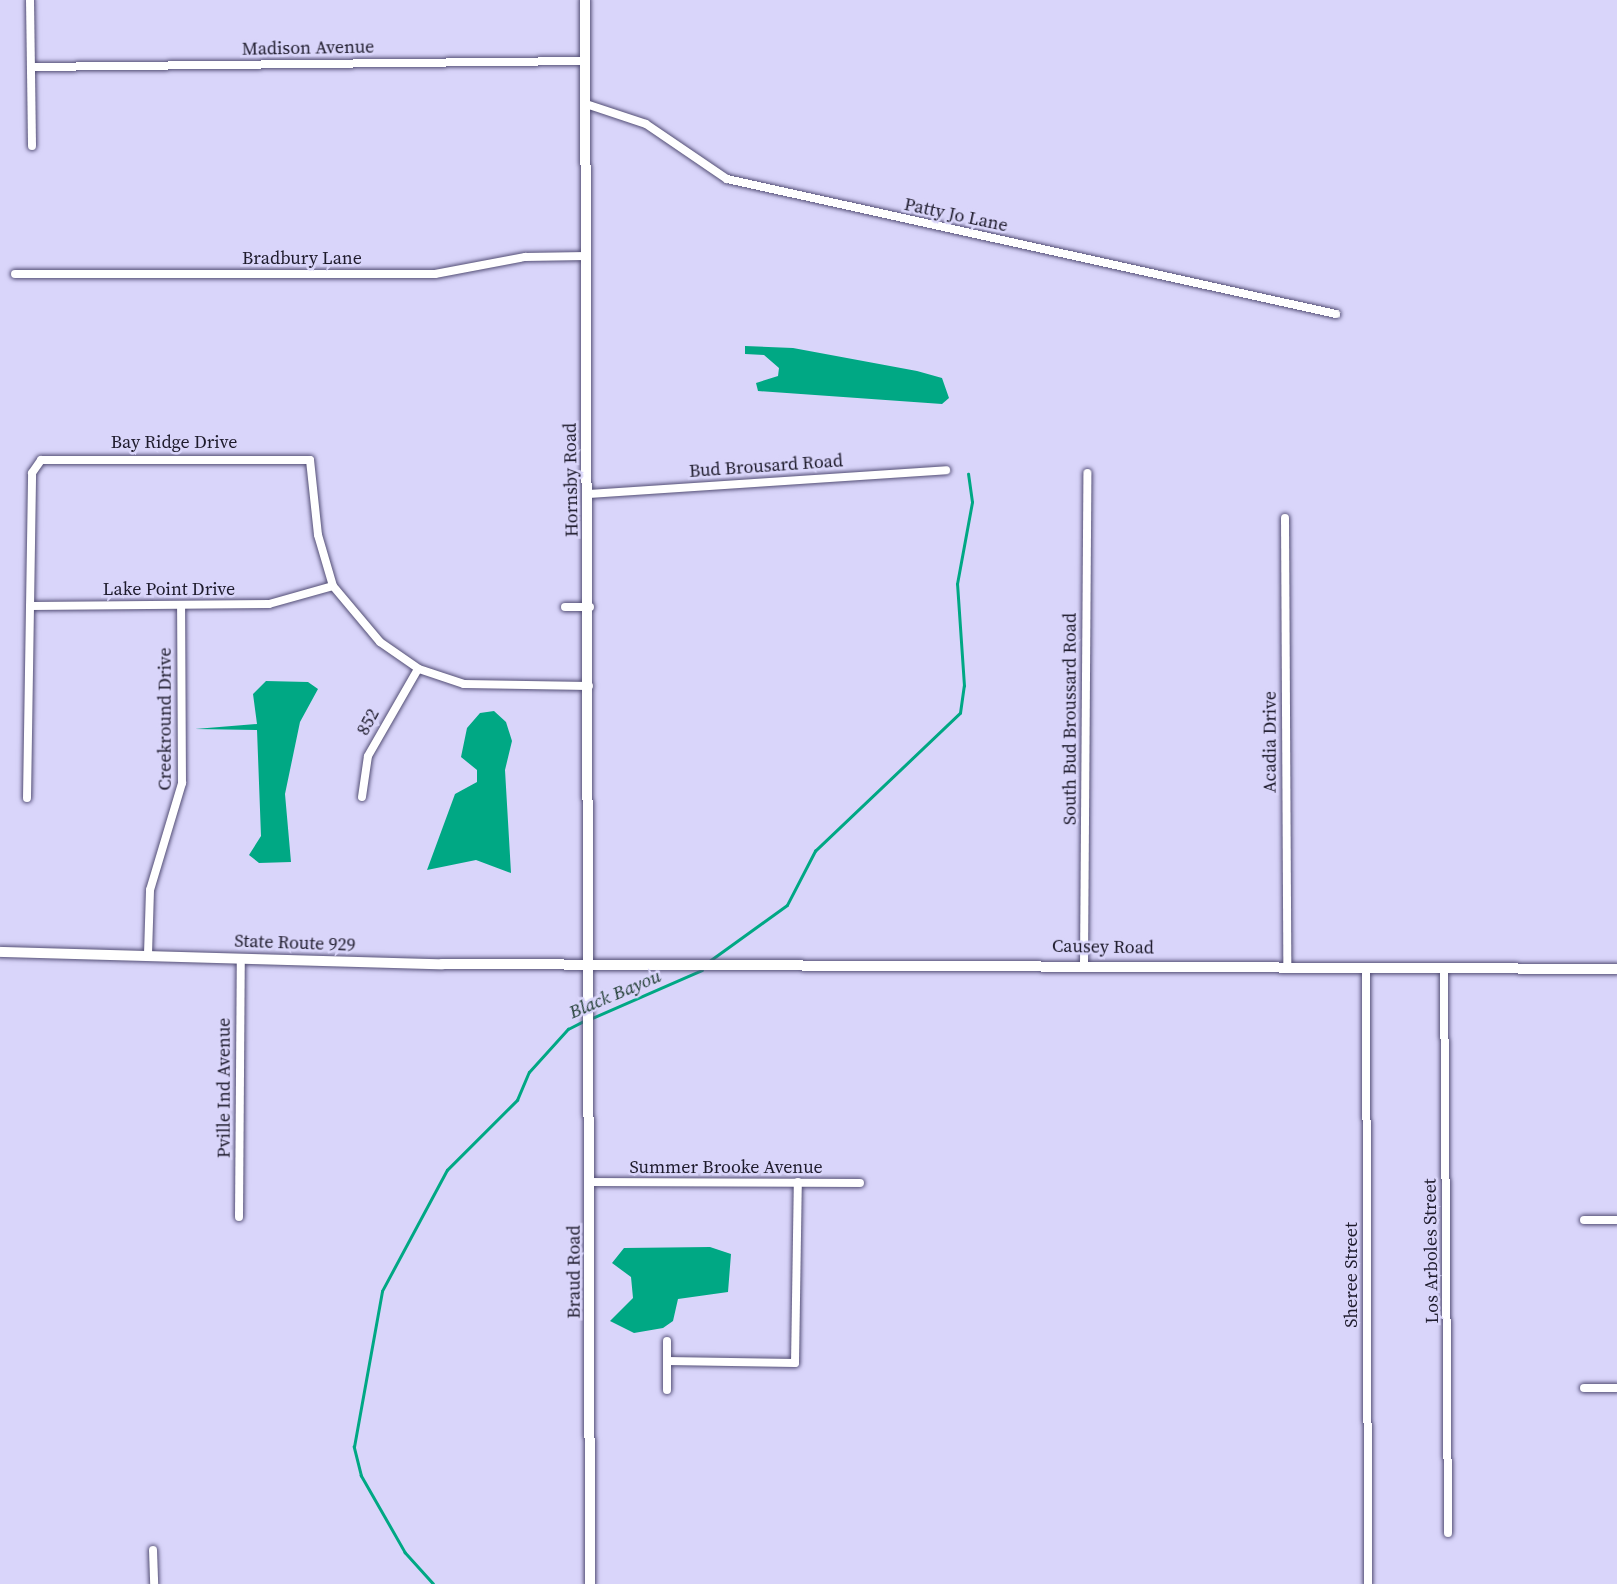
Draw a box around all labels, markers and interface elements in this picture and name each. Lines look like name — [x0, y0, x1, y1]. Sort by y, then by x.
street label: Madison Avenue — [242, 36, 374, 60]
street label: Patty Jo Lane — [902, 193, 1010, 237]
street label: Bradbury Lane — [242, 247, 362, 269]
street label: Hornsby Road — [559, 423, 583, 537]
street label: Bay Ridge Drive — [111, 431, 237, 453]
street label: Bud Brousard Road — [688, 450, 844, 482]
street label: Lake Point Drive — [103, 578, 235, 600]
street label: South Bud Broussard Road — [1059, 613, 1081, 825]
street label: Creekround Drive — [154, 647, 176, 791]
street label: Acadia Drive — [1259, 691, 1281, 793]
street label: 852 — [352, 705, 384, 739]
street label: State Route 929 — [234, 930, 356, 956]
street label: Causey Road — [1052, 935, 1154, 959]
water label: Black Bayou — [565, 964, 665, 1024]
street label: Pville Ind Avenue — [213, 1018, 235, 1158]
street label: Summer Brooke Avenue — [629, 1156, 823, 1178]
street label: Los Arboles Street — [1419, 1178, 1443, 1324]
street label: Sheree Street — [1340, 1222, 1362, 1328]
street label: Braud Road — [563, 1225, 585, 1319]

